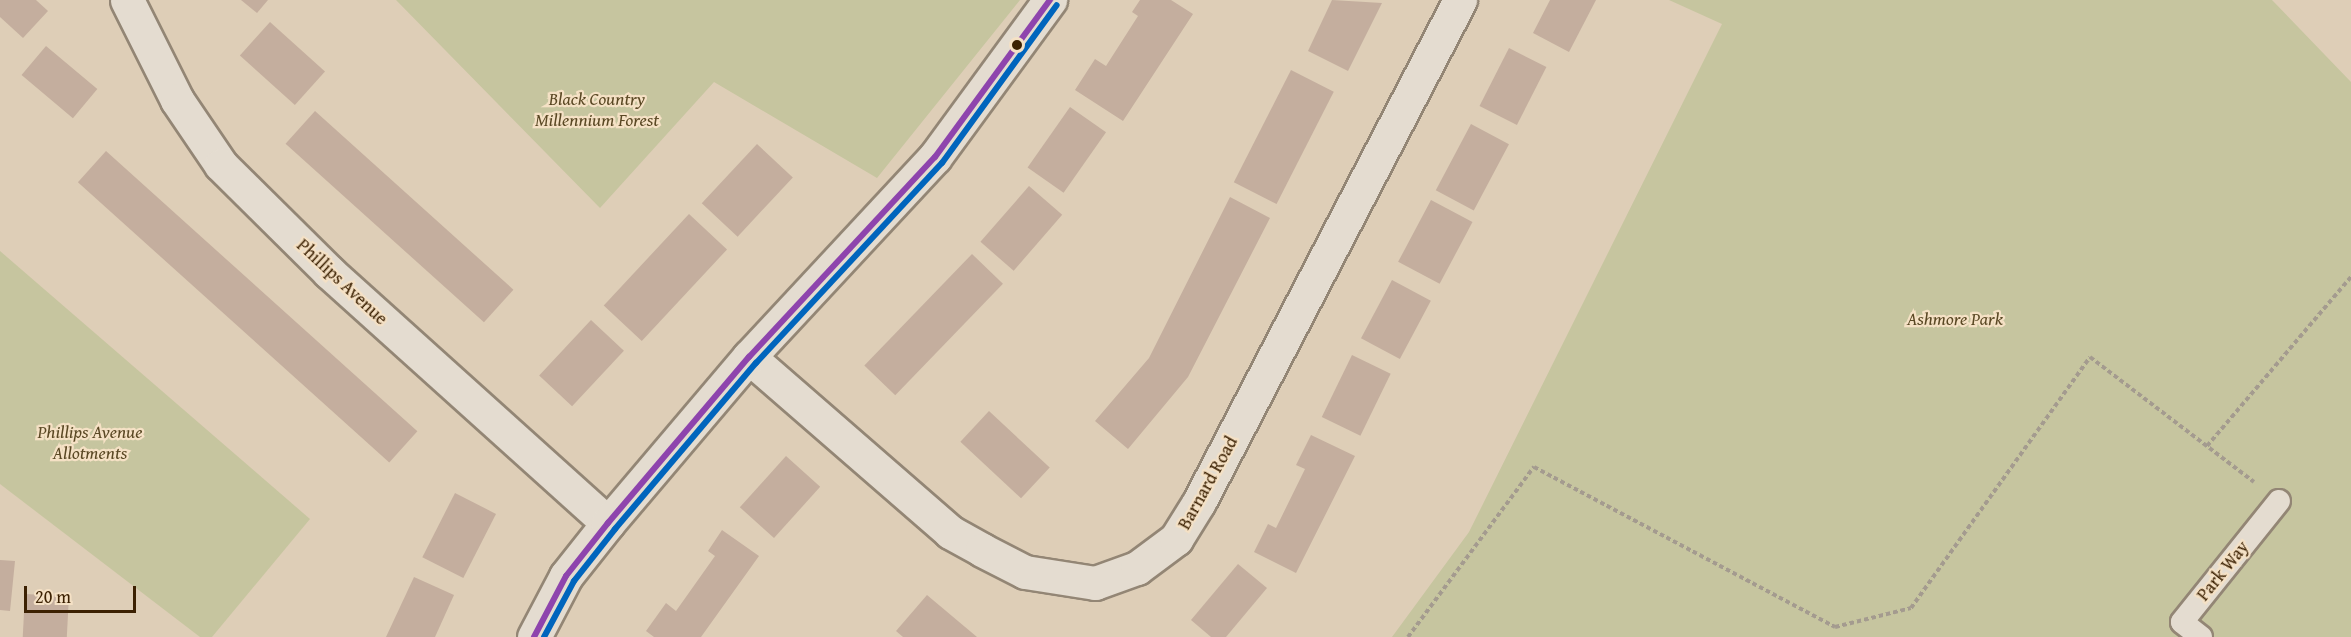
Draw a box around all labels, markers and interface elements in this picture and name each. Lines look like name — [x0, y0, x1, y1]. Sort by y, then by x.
unlabelled marker — [1011, 39, 1023, 51]
park label: Black Country Millennium Forest — [535, 89, 659, 132]
street label: Phillips Avenue — [292, 235, 392, 329]
park label: Ashmore Park — [1907, 308, 2003, 330]
park label: Phillips Avenue Allotments — [38, 422, 142, 464]
street label: Barnard Road — [1174, 433, 1242, 533]
street label: Park Way — [2192, 537, 2254, 605]
scale bar — [27, 574, 140, 612]
text: 20 m — [35, 583, 71, 610]

